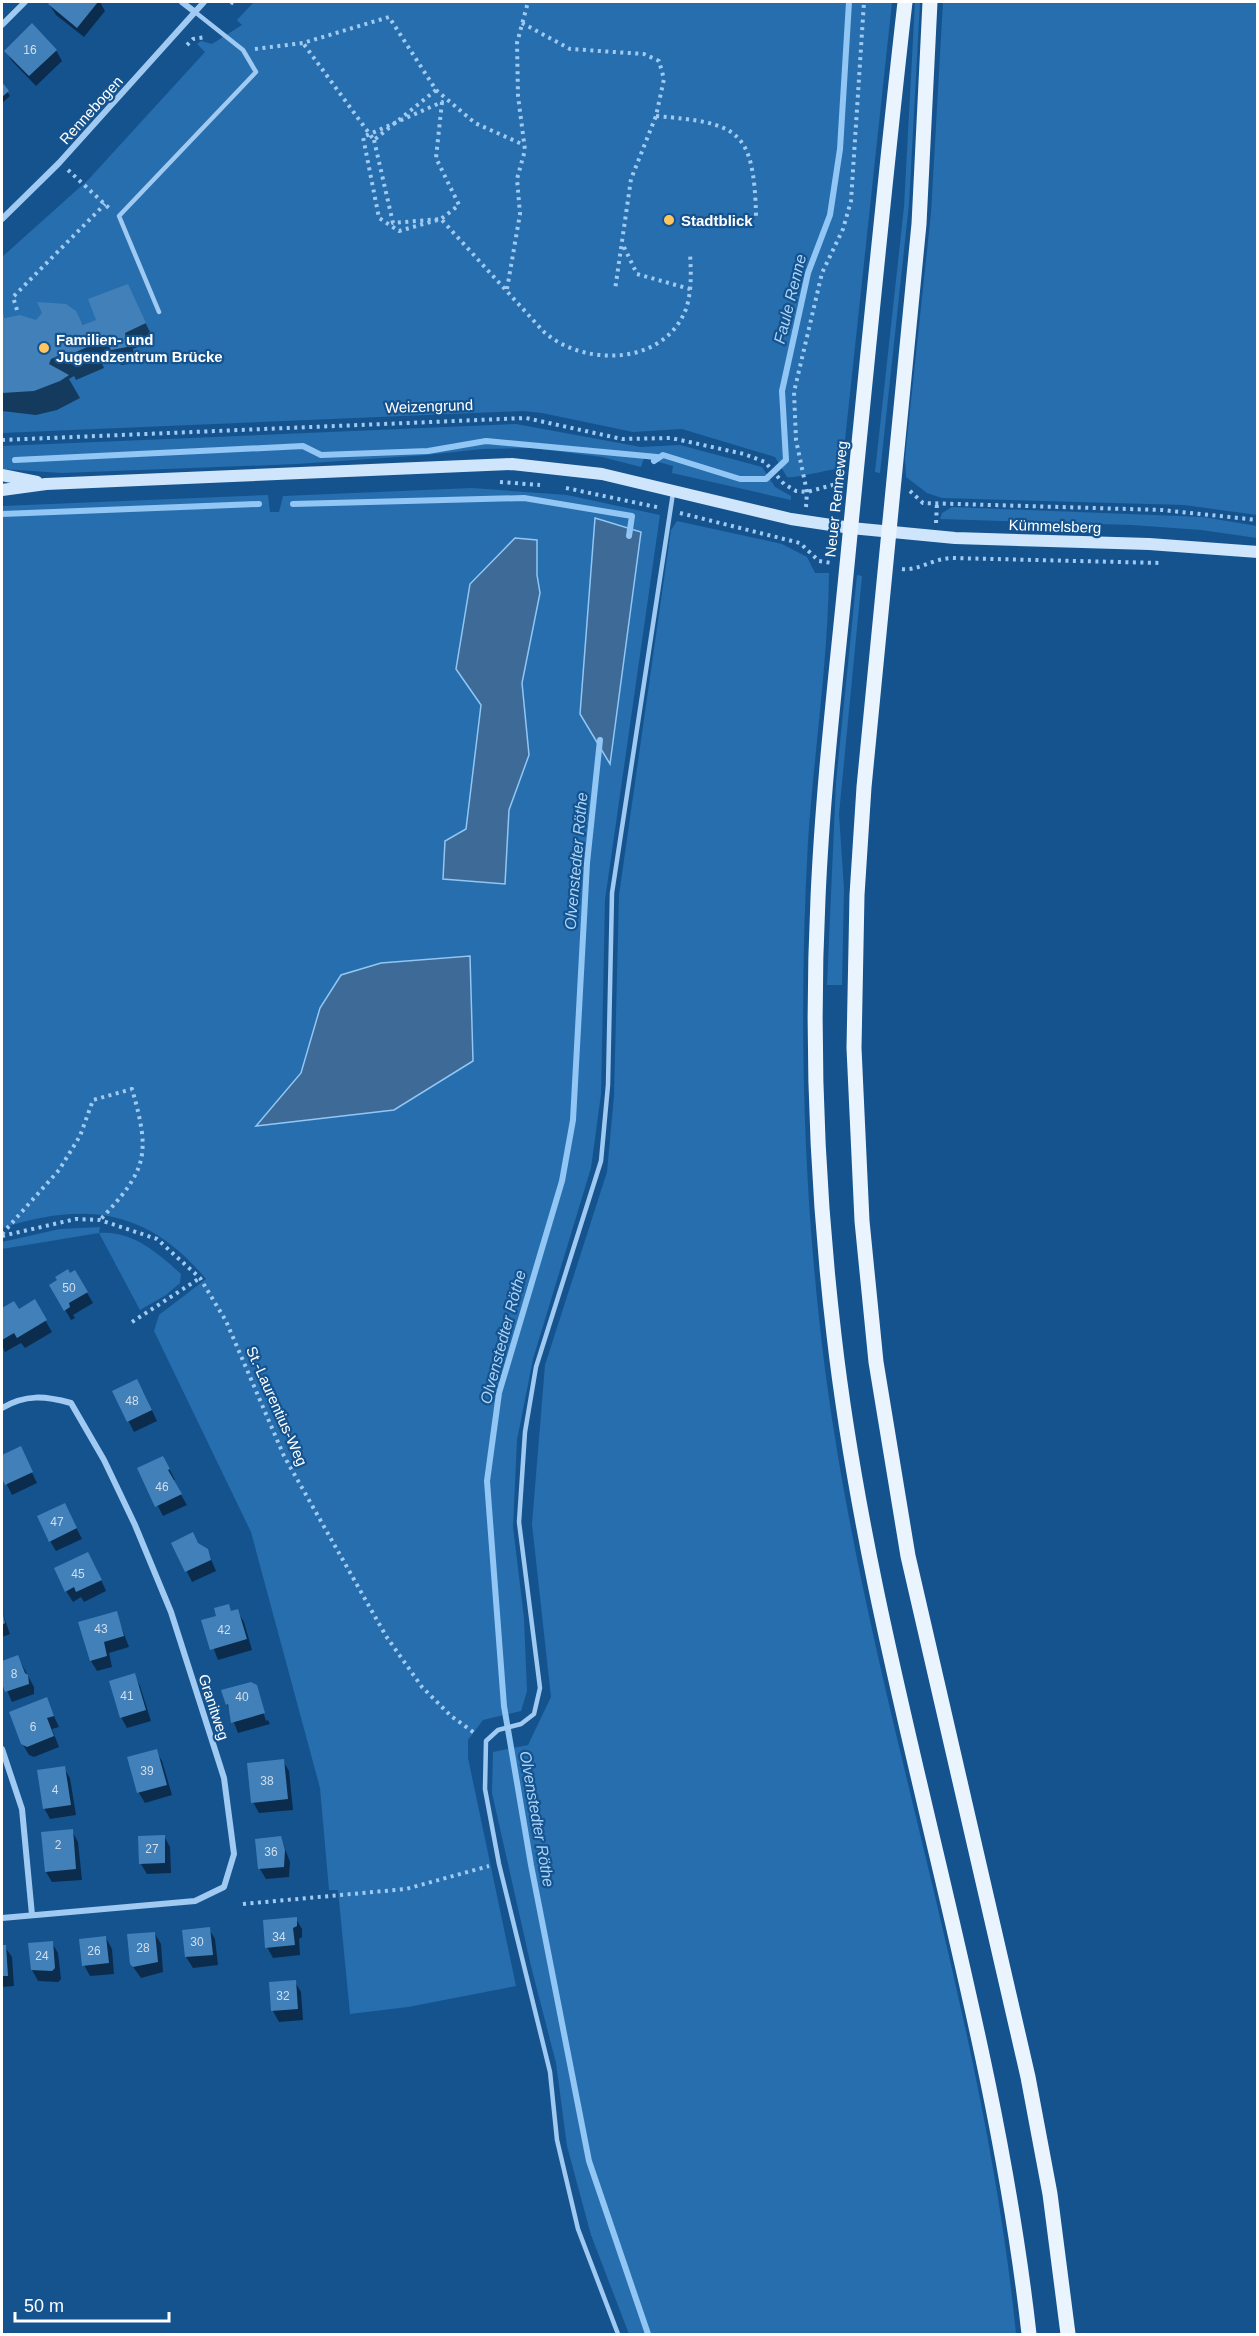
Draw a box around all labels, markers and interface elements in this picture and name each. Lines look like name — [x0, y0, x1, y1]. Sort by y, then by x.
house number: 16 — [23, 43, 37, 57]
street label: Rennebogen — [56, 72, 126, 148]
place label: Stadtblick — [681, 212, 753, 229]
marker: Stadtblick — [662, 213, 676, 227]
water label: Faule Renne — [771, 252, 809, 346]
place label: Familien- und Jugendzentrum Brücke — [56, 331, 223, 365]
marker: Familien- und Jugendzentrum Brücke — [37, 341, 51, 355]
street label: Weizengrund — [385, 396, 473, 416]
street label: Neuer Renneweg — [821, 440, 851, 558]
street label: Kümmelsberg — [1008, 516, 1102, 536]
water label: Olvenstedter Röthe — [562, 791, 590, 930]
water label: Olvenstedter Röthe — [477, 1268, 529, 1406]
house number: 50 — [62, 1281, 76, 1295]
street label: St.-Laurentius-Weg — [243, 1344, 311, 1468]
house number: 48 — [125, 1394, 139, 1408]
house number: 46 — [155, 1480, 169, 1494]
house number: 47 — [50, 1515, 64, 1529]
house number: 45 — [71, 1567, 85, 1581]
house number: 43 — [94, 1622, 108, 1636]
house number: 42 — [217, 1623, 231, 1637]
house number: 8 — [11, 1667, 18, 1681]
street label: Granitweg — [195, 1672, 233, 1742]
house number: 41 — [120, 1689, 134, 1703]
house number: 40 — [235, 1690, 249, 1704]
house number: 6 — [30, 1720, 37, 1734]
water label: Olvenstedter Röthe — [517, 1750, 557, 1888]
house number: 39 — [140, 1764, 154, 1778]
house number: 38 — [260, 1774, 274, 1788]
house number: 4 — [52, 1783, 59, 1797]
house number: 2 — [55, 1838, 62, 1852]
house number: 27 — [145, 1842, 159, 1856]
house number: 36 — [264, 1845, 278, 1859]
house number: 34 — [272, 1930, 286, 1944]
house number: 30 — [190, 1935, 204, 1949]
house number: 28 — [136, 1941, 150, 1955]
house number: 26 — [87, 1944, 101, 1958]
house number: 24 — [35, 1949, 49, 1963]
house number: 32 — [276, 1989, 290, 2003]
scale bar — [15, 2285, 170, 2323]
text: 50 m — [24, 2296, 64, 2316]

